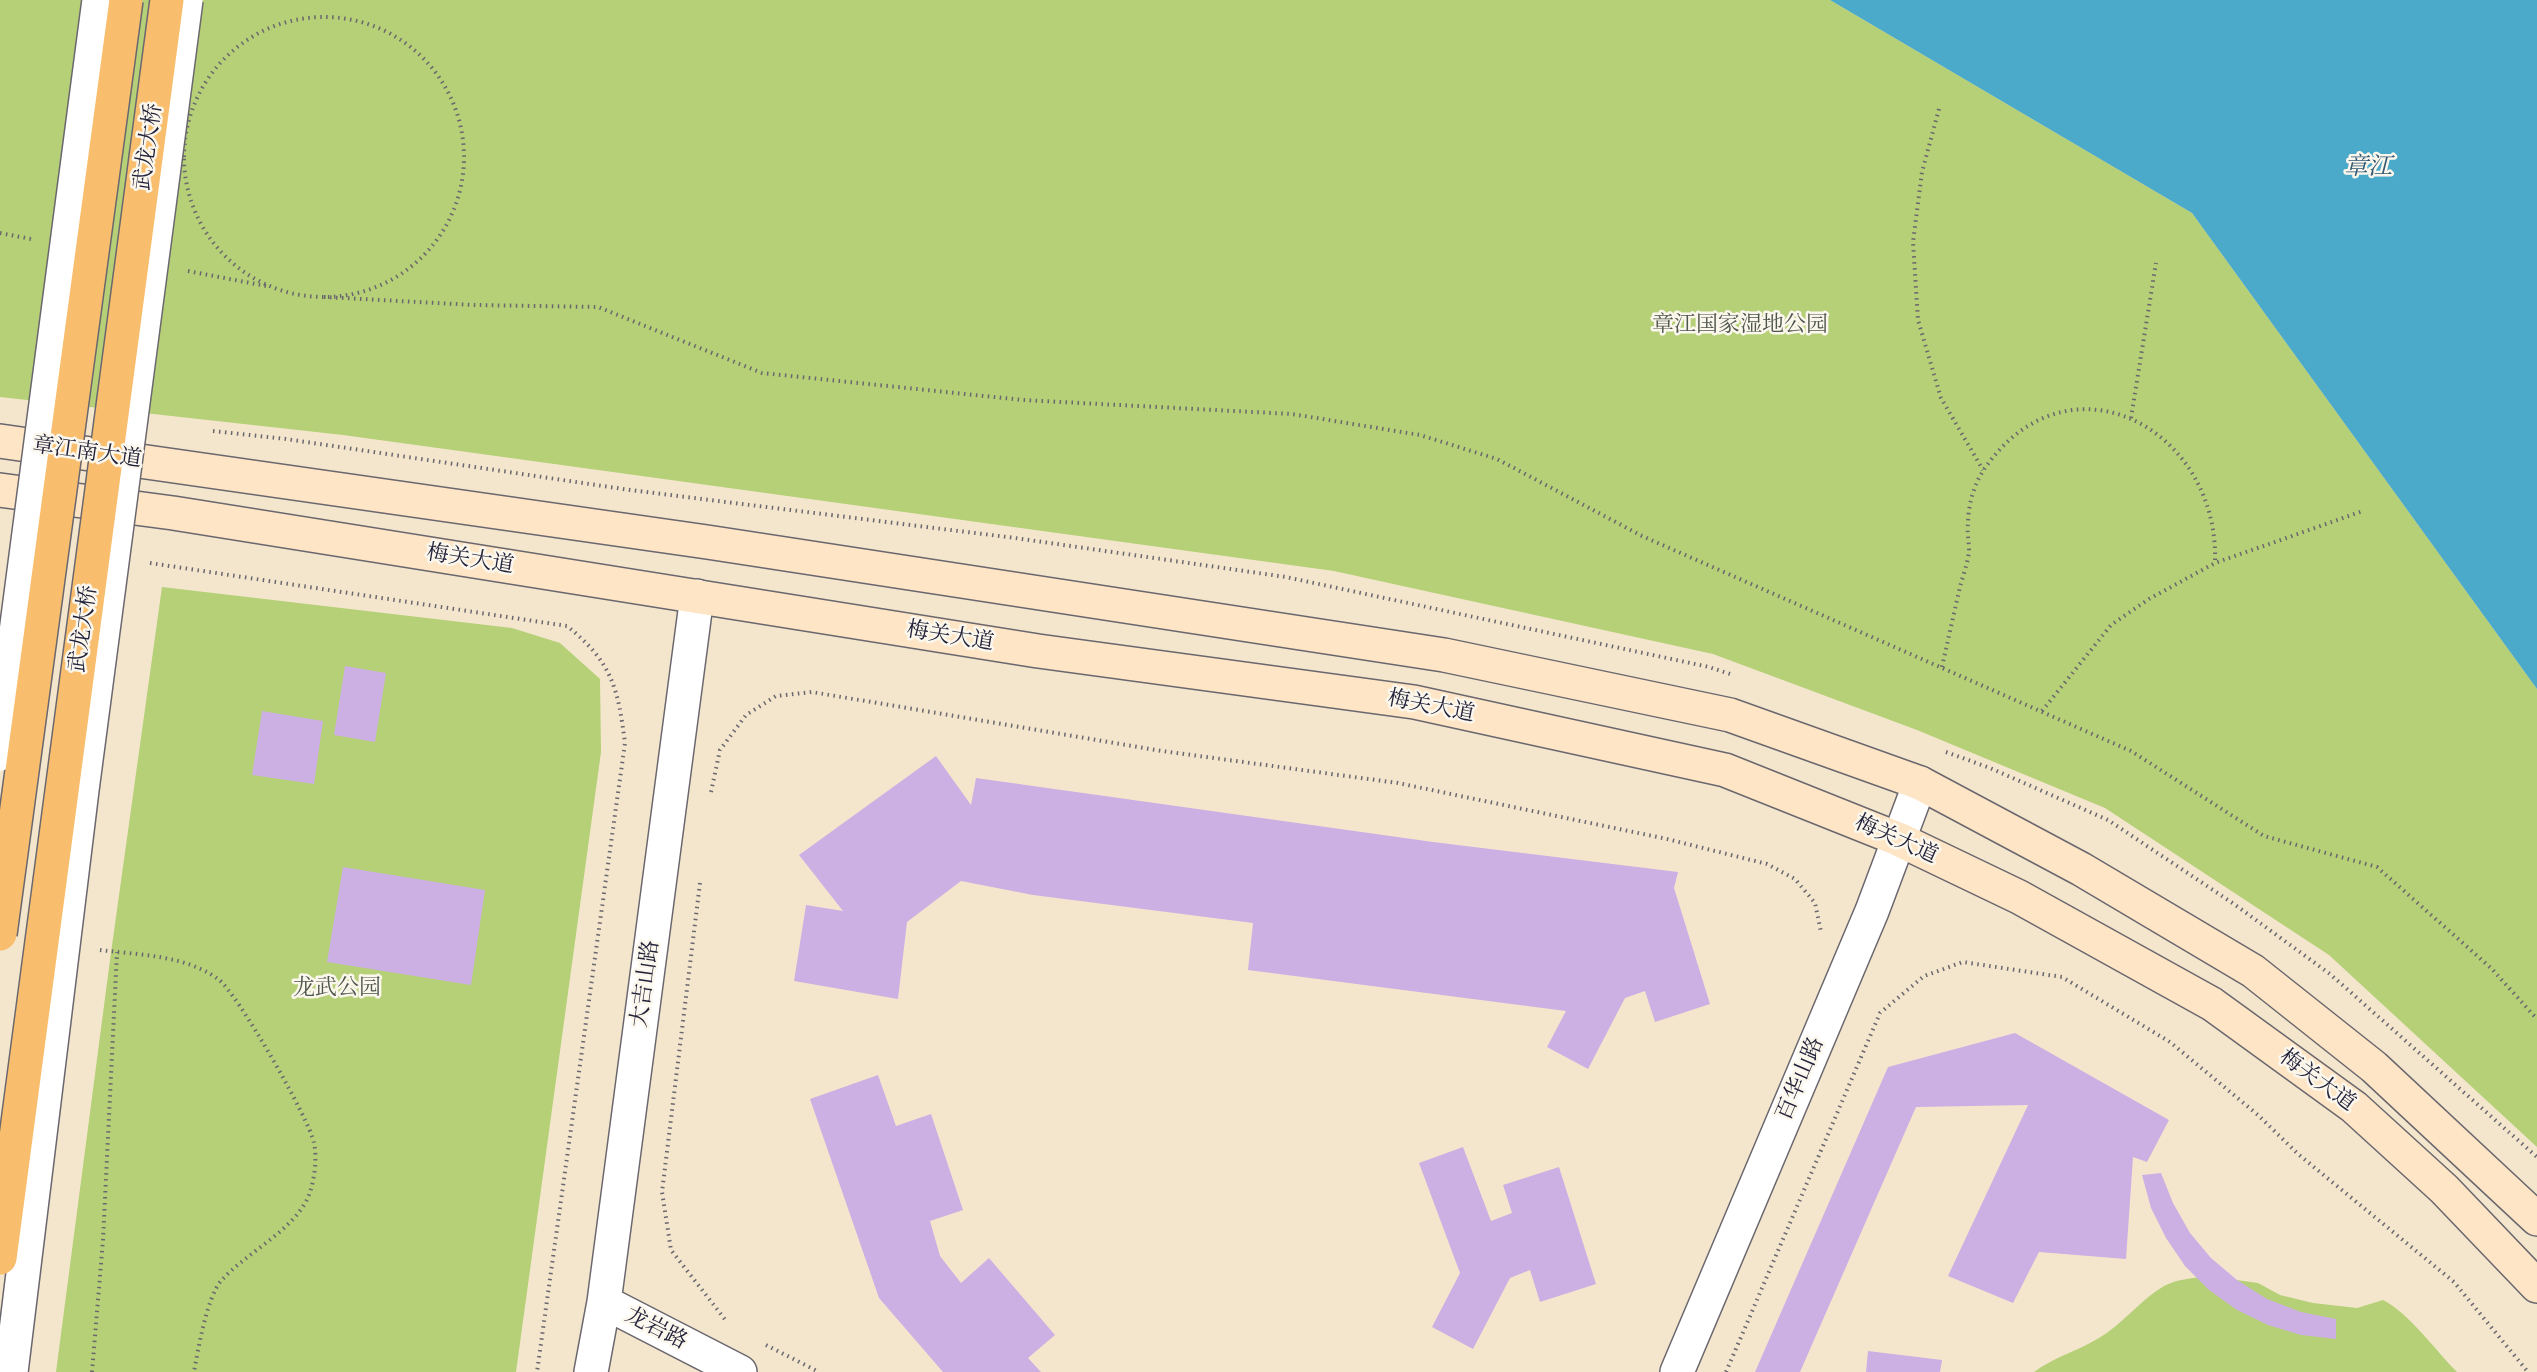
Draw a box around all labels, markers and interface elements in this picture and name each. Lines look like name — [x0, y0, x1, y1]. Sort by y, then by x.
street label: 武龙大桥 — [130, 102, 168, 192]
water label: 章江 — [2344, 154, 2392, 182]
park label: 章江国家湿地公园 — [1652, 313, 1828, 339]
street label: 章江南大道 — [31, 432, 143, 474]
street label: 梅关大道 — [424, 540, 516, 580]
street label: 武龙大桥 — [65, 584, 103, 674]
street label: 梅关大道 — [904, 617, 996, 657]
street label: 梅关大道 — [1385, 686, 1477, 728]
street label: 梅关大道 — [1850, 810, 1942, 870]
street label: 大吉山路 — [627, 939, 665, 1029]
park label: 龙武公园 — [293, 976, 381, 1002]
street label: 百华山路 — [1772, 1033, 1830, 1125]
street label: 梅关大道 — [2274, 1044, 2360, 1118]
street label: 龙岩路 — [621, 1302, 691, 1356]

